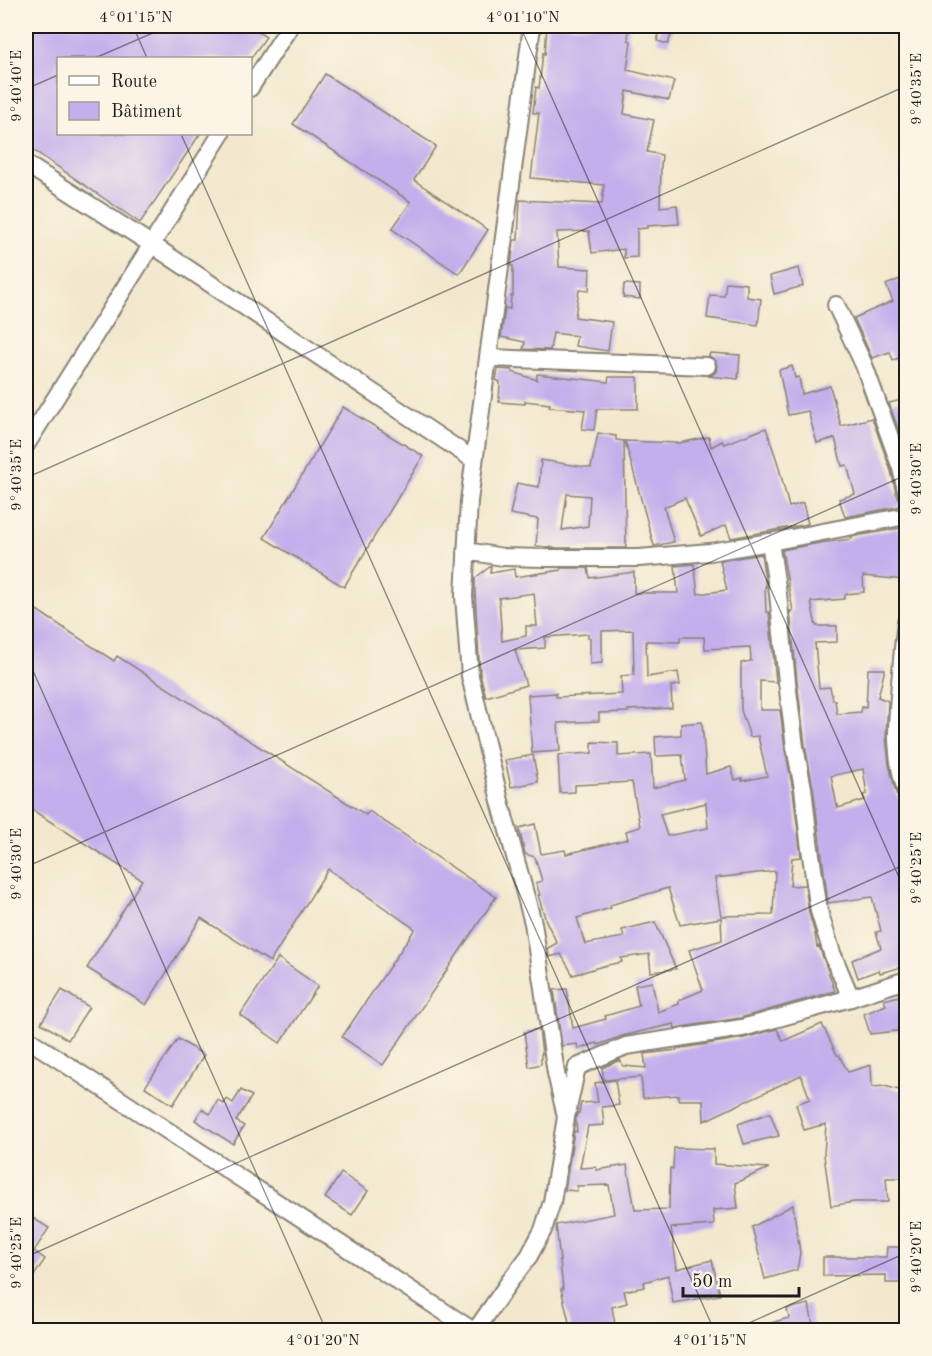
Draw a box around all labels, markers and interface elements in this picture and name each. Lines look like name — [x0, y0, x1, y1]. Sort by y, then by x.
text: 4°01'15"N — [99, 11, 173, 26]
text: 4°01'10"N — [486, 11, 560, 26]
text: 9°40'40"E — [10, 50, 25, 122]
text: 9°40'35"E — [910, 53, 925, 125]
legend — [57, 57, 252, 135]
text: Route — [111, 73, 157, 91]
text: Bâtiment — [111, 103, 182, 121]
text: 9°40'35"E — [10, 439, 25, 511]
text: 9°40'30"E — [910, 443, 925, 515]
text: 9°40'30"E — [10, 828, 25, 900]
text: 9°40'25"E — [910, 832, 925, 904]
text: 9°40'25"E — [10, 1217, 25, 1289]
text: 9°40'20"E — [910, 1221, 925, 1293]
scale bar — [683, 1260, 798, 1298]
text: 50 m — [692, 1273, 732, 1291]
text: 4°01'20"N — [286, 1334, 360, 1349]
text: 4°01'15"N — [673, 1334, 747, 1349]

